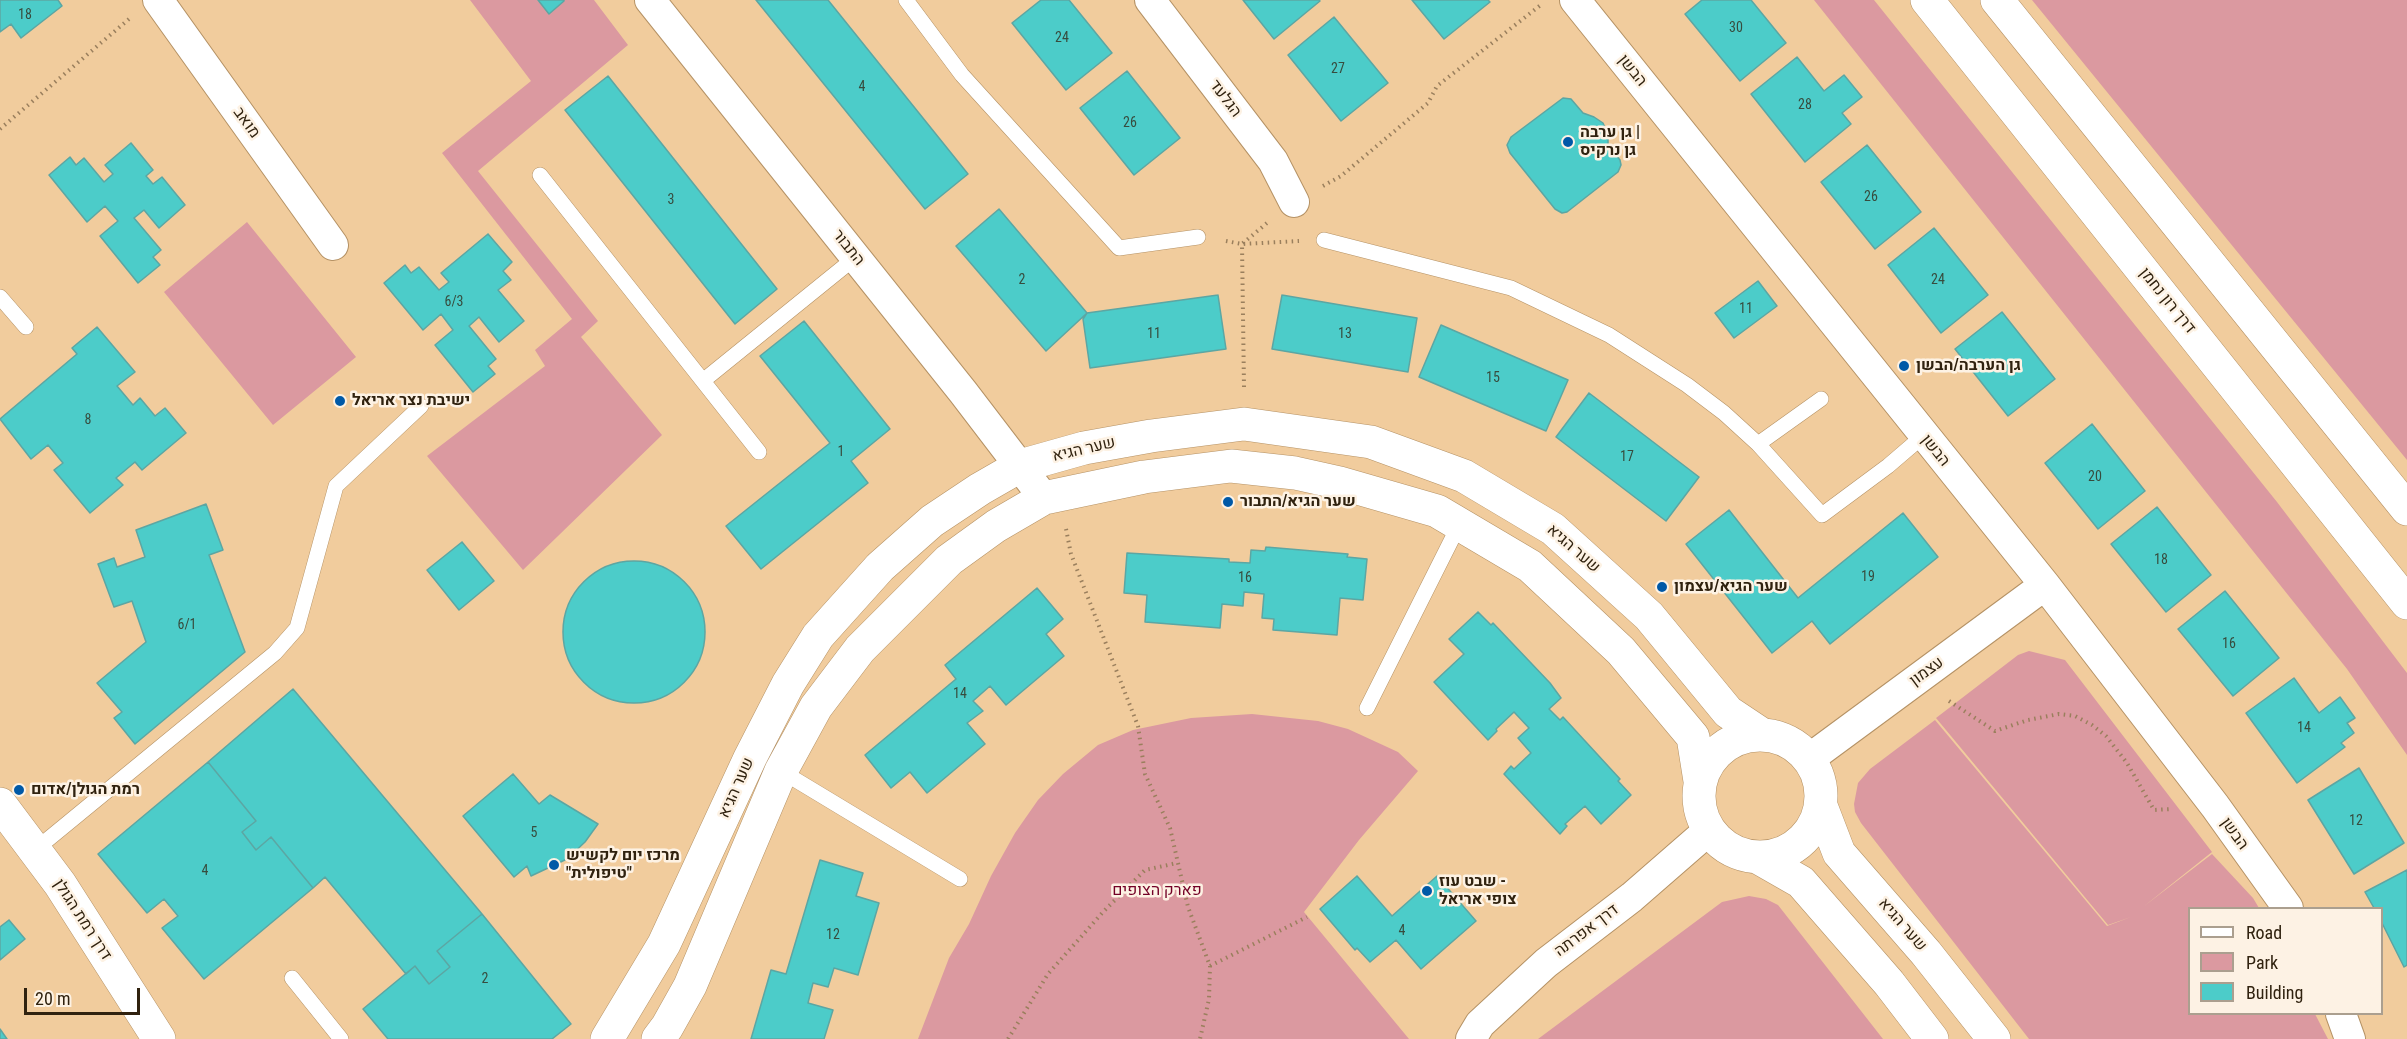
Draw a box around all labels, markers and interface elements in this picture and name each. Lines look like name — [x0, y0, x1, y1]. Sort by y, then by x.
house number: 18 — [18, 7, 32, 23]
house number: 30 — [1729, 20, 1743, 36]
house number: 24 — [1055, 30, 1069, 46]
street label: הבשן — [1613, 51, 1651, 91]
house number: 27 — [1331, 61, 1345, 77]
street label: הגלעד — [1205, 77, 1245, 121]
house number: 4 — [859, 79, 865, 95]
house number: 28 — [1798, 97, 1812, 113]
street label: מואב — [228, 104, 264, 142]
house number: 26 — [1123, 115, 1137, 131]
place label: גן ערבה | גן נרקיס — [1580, 123, 1640, 161]
marker: גן ערבה | גן נרקיס — [1561, 135, 1575, 149]
house number: 26 — [1864, 189, 1878, 205]
house number: 3 — [668, 192, 674, 208]
street label: התבור — [828, 226, 868, 270]
street label: דרך רון נחמן — [2135, 264, 2199, 338]
house number: 2 — [1019, 272, 1025, 288]
house number: 24 — [1931, 272, 1945, 288]
house number: 6/3 — [444, 294, 464, 310]
house number: 11 — [1739, 301, 1753, 317]
house number: 11 — [1147, 326, 1161, 342]
house number: 13 — [1338, 326, 1352, 342]
place label: גן הערבה/הבשן — [1916, 356, 2021, 376]
marker: גן הערבה/הבשן — [1897, 359, 1911, 373]
house number: 15 — [1486, 370, 1500, 386]
place label: ישיבת נצר אריאל — [352, 391, 470, 411]
marker: ישיבת נצר אריאל — [333, 394, 347, 408]
house number: 8 — [85, 412, 91, 428]
street label: הבשן — [1916, 431, 1954, 471]
street label: שער הגיא — [1051, 433, 1117, 467]
house number: 1 — [838, 444, 844, 460]
house number: 17 — [1620, 449, 1634, 465]
house number: 20 — [2088, 469, 2102, 485]
place label: שער הגיא/התבור — [1240, 492, 1356, 512]
marker: שער הגיא/התבור — [1221, 495, 1235, 509]
street label: שער הגיא — [1542, 521, 1604, 577]
house number: 18 — [2154, 552, 2168, 568]
house number: 19 — [1861, 569, 1875, 585]
house number: 16 — [1238, 570, 1252, 586]
place label: שער הגיא/עצמון — [1674, 577, 1788, 597]
marker: שער הגיא/עצמון — [1655, 580, 1669, 594]
house number: 6/1 — [177, 617, 197, 633]
house number: 16 — [2222, 636, 2236, 652]
street label: עצמון — [1906, 653, 1948, 691]
house number: 14 — [953, 686, 967, 702]
house number: 14 — [2297, 720, 2311, 736]
street label: שער הגיא — [715, 755, 759, 821]
place label: רמת הגולן/אדום — [31, 780, 140, 800]
marker: רמת הגולן/אדום — [12, 783, 26, 797]
house number: 12 — [2349, 813, 2363, 829]
street label: הבשן — [2216, 814, 2252, 854]
house number: 5 — [531, 825, 537, 841]
place label: מרכז יום לקשיש "טיפולית" — [566, 846, 680, 884]
marker: מרכז יום לקשיש "טיפולית" — [547, 858, 561, 872]
house number: 4 — [202, 863, 208, 879]
place label: שבט עוז - צופי אריאל — [1439, 872, 1517, 910]
street label: דרך רמת הגולן — [49, 876, 115, 964]
park label: פארק הצופים — [1112, 881, 1202, 901]
marker: שבט עוז - צופי אריאל — [1420, 884, 1434, 898]
street label: שער הגיא — [1874, 894, 1930, 956]
street label: דרך אפרתה — [1551, 901, 1623, 961]
legend — [2188, 907, 2383, 1015]
text: Road — [2246, 922, 2282, 943]
house number: 4 — [1399, 923, 1405, 939]
house number: 12 — [826, 927, 840, 943]
text: Park — [2246, 952, 2278, 973]
house number: 2 — [482, 971, 488, 987]
scale bar — [27, 976, 142, 1014]
text: Building — [2246, 982, 2303, 1003]
text: 20 m — [35, 988, 70, 1009]

